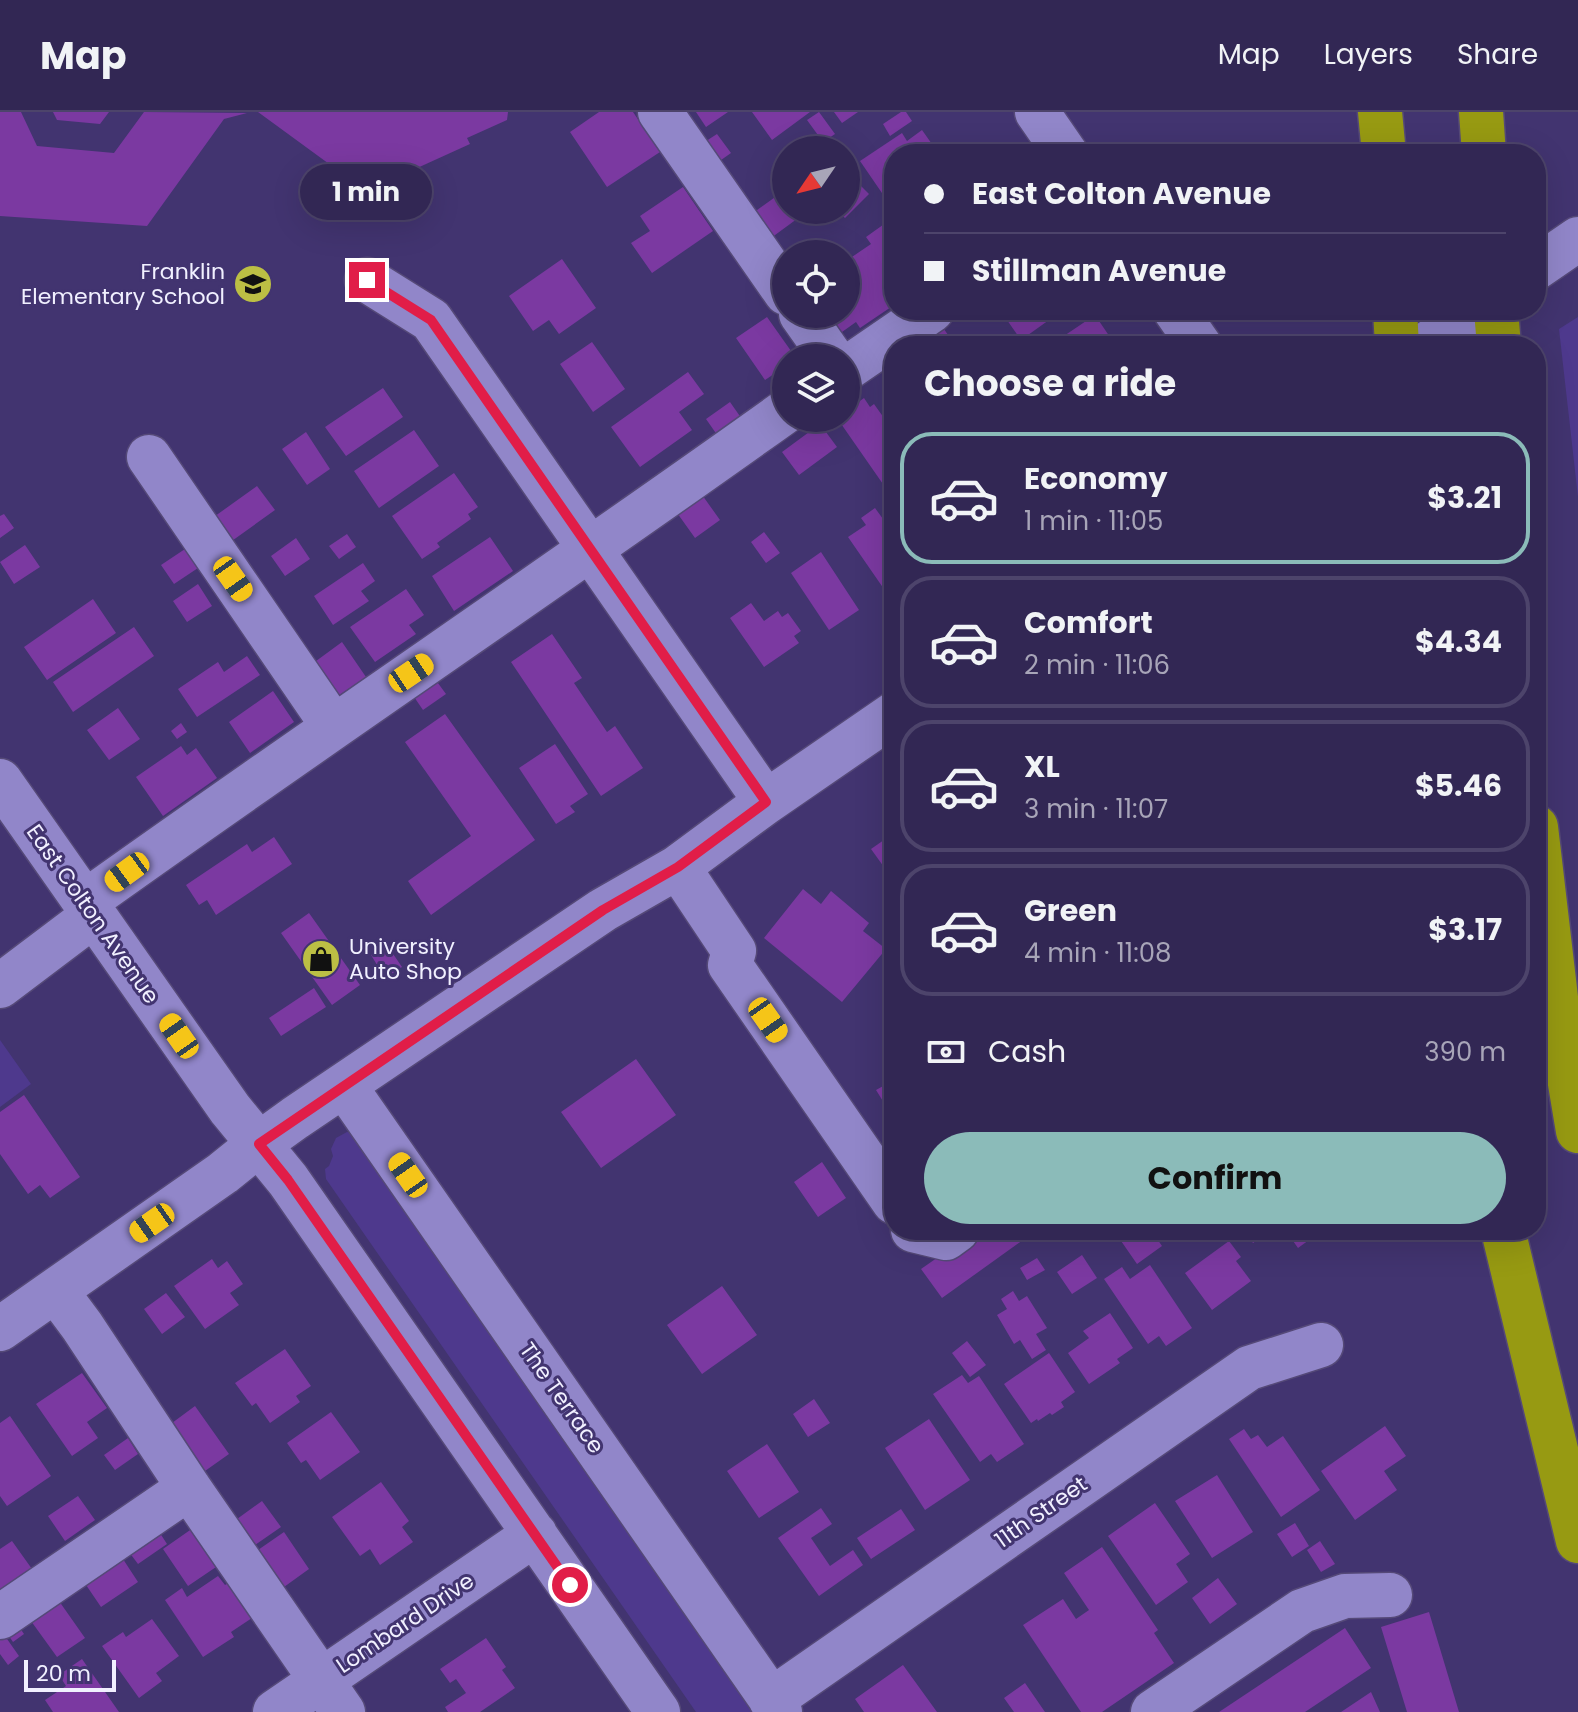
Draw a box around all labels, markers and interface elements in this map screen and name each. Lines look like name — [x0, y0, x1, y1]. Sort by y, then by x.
text: Map — [40, 29, 127, 82]
text: Map — [1218, 35, 1280, 74]
text: Layers — [1324, 35, 1413, 74]
text: Share — [1457, 35, 1538, 74]
north arrow — [772, 136, 860, 224]
map controls — [772, 136, 860, 432]
callout: 1 min — [301, 164, 433, 220]
text: East Colton Avenue — [972, 172, 1271, 215]
text: 1 min — [332, 174, 400, 210]
button: locate — [772, 240, 860, 328]
text: Stillman Avenue — [972, 249, 1226, 292]
place label: Franklin Elementary School — [21, 256, 225, 312]
route end — [349, 262, 385, 298]
school or university icon: Franklin Elementary School — [232, 263, 274, 305]
button: layers — [772, 344, 860, 432]
text: Choose a ride — [924, 358, 1176, 409]
text: Economy — [1024, 457, 1168, 500]
icon: car — [928, 462, 1000, 534]
text: $3.21 — [1427, 476, 1502, 519]
text: 1 min · 11:05 — [1024, 503, 1163, 539]
car — [209, 552, 257, 606]
text: Comfort — [1024, 601, 1153, 644]
icon: car — [928, 606, 1000, 678]
text: $4.34 — [1415, 620, 1502, 663]
text: 2 min · 11:06 — [1024, 647, 1170, 683]
car — [384, 650, 438, 696]
text: XL — [1024, 745, 1060, 788]
icon: car — [928, 750, 1000, 822]
text: $5.46 — [1415, 764, 1502, 807]
text: 3 min · 11:07 — [1024, 791, 1168, 827]
street label: East Colton Avenue — [19, 818, 167, 1010]
car — [101, 848, 153, 896]
text: Green — [1024, 889, 1117, 932]
icon: car — [928, 894, 1000, 966]
text: $3.17 — [1428, 908, 1502, 951]
place label: University Auto Shop — [349, 931, 462, 987]
text: 4 min · 11:08 — [1024, 935, 1171, 971]
shop icon: University Auto Shop — [300, 938, 342, 980]
car — [744, 993, 792, 1047]
car — [155, 1009, 203, 1063]
icon: cash — [924, 1030, 968, 1074]
text: Cash — [988, 1030, 1066, 1073]
text: 390 m — [1424, 1034, 1506, 1070]
button: Confirm — [924, 1132, 1506, 1224]
car — [384, 1148, 432, 1202]
car — [125, 1199, 179, 1247]
street label: The Terrace — [512, 1336, 612, 1460]
street label: 11th Street — [989, 1469, 1093, 1555]
street label: Lombard Drive — [330, 1565, 480, 1681]
route start — [552, 1567, 588, 1603]
scale bar — [24, 1656, 116, 1692]
text: 20 m — [36, 1658, 91, 1689]

